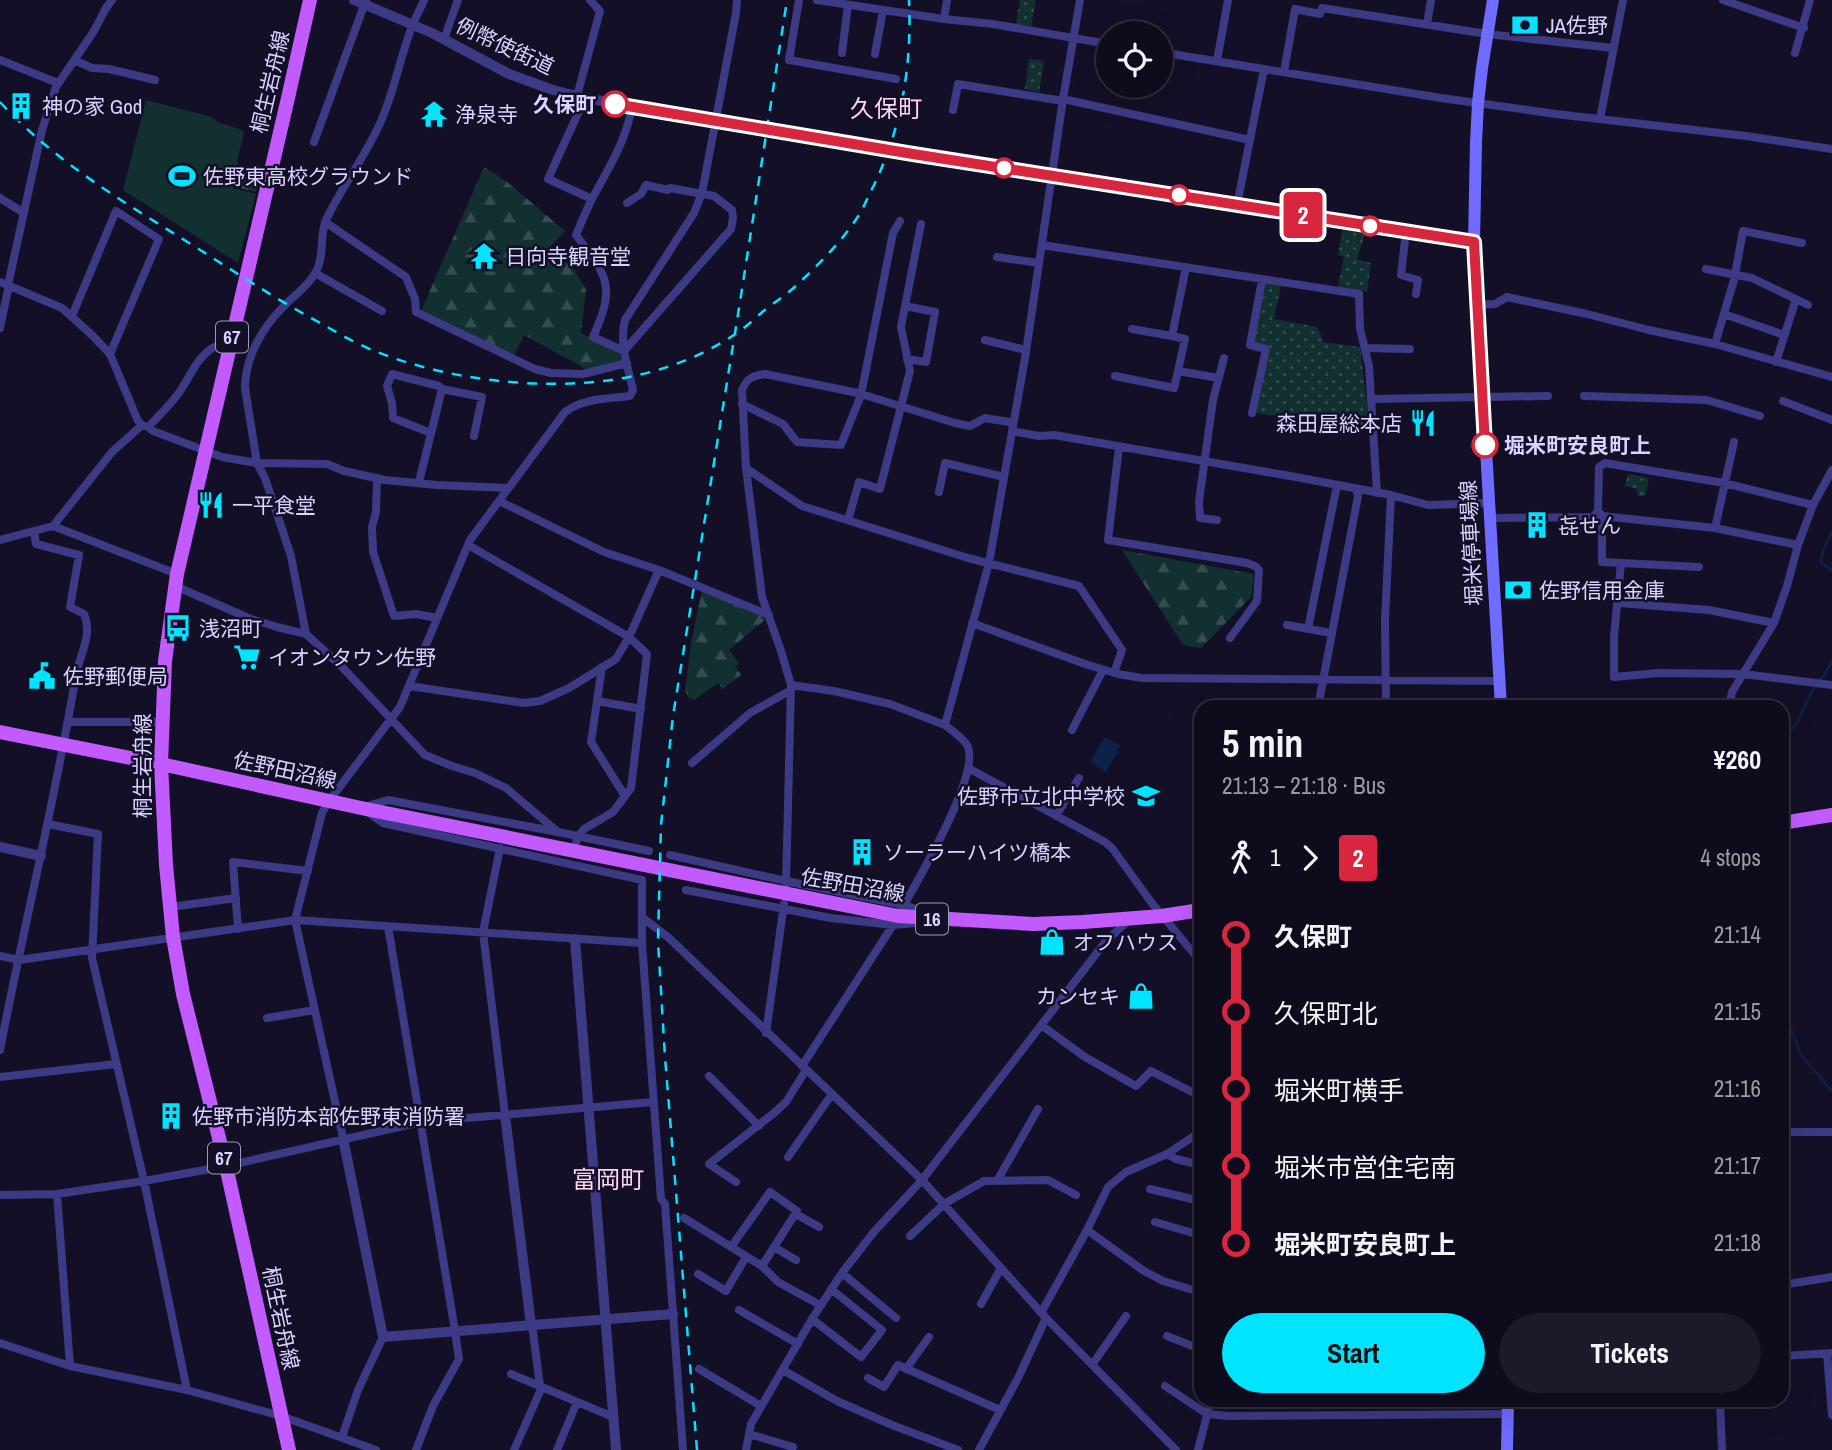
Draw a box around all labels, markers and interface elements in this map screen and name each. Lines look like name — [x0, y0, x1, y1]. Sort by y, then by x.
bank icon: JA佐野 — [1510, 10, 1540, 40]
street label: 例幣使街道 — [451, 11, 559, 81]
place label: JA佐野 — [1546, 11, 1608, 40]
map controls — [1096, 21, 1173, 98]
button: locate — [1096, 21, 1173, 98]
street label: 桐生岩舟線 — [244, 28, 296, 136]
place label: 久保町 — [533, 90, 596, 119]
building icon: 神の家 God — [6, 91, 36, 121]
marker: 久保町 — [602, 91, 628, 117]
place label: 神の家 God — [42, 92, 142, 121]
district label: 久保町 — [850, 92, 922, 124]
temple icon: 浄泉寺 — [419, 99, 449, 129]
place label: 浄泉寺 — [455, 100, 518, 129]
unlabelled marker — [994, 158, 1014, 178]
sports icon: 佐野東高校グラウンド — [167, 161, 197, 191]
place label: 佐野東高校グラウンド — [203, 162, 413, 191]
unlabelled marker — [1169, 185, 1189, 205]
line badge: 2 — [1280, 192, 1326, 238]
text: 2 — [1298, 199, 1308, 231]
unlabelled marker — [1360, 216, 1380, 236]
temple icon: 日向寺観音堂 — [469, 241, 499, 271]
place label: 日向寺観音堂 — [505, 242, 631, 271]
road number: 67 — [216, 322, 248, 352]
restaurant icon: 森田屋総本店 — [1408, 408, 1438, 438]
place label: 森田屋総本店 — [1276, 409, 1402, 438]
place label: 堀米町安良町上 — [1504, 431, 1651, 460]
marker: 堀米町安良町上 — [1472, 432, 1498, 458]
street label: 堀米停車場線 — [1453, 479, 1489, 607]
restaurant icon: 一平食堂 — [196, 490, 226, 520]
place label: 一平食堂 — [232, 491, 316, 520]
building icon: 㐂せん — [1522, 510, 1552, 540]
place label: 㐂せん — [1558, 511, 1621, 540]
bank icon: 佐野信用金庫 — [1503, 575, 1533, 605]
place label: 佐野信用金庫 — [1539, 576, 1665, 605]
bus stop icon: 浅沼町 — [163, 613, 193, 643]
place label: 浅沼町 — [199, 614, 262, 643]
supermarket icon: イオンタウン佐野 — [232, 642, 262, 672]
place label: イオンタウン佐野 — [268, 643, 436, 672]
public building icon: 佐野郵便局 — [27, 661, 57, 691]
place label: 佐野郵便局 — [63, 662, 168, 691]
street label: 桐生岩舟線 — [128, 714, 157, 819]
text: 5 min — [1222, 718, 1303, 769]
text: ¥260 — [1714, 742, 1761, 777]
street label: 佐野田沼線 — [231, 745, 339, 795]
text: 21:13 – 21:18 · Bus — [1222, 770, 1386, 801]
school or university icon: 佐野市立北中学校 — [1131, 781, 1161, 811]
place label: 佐野市立北中学校 — [957, 782, 1125, 811]
building icon: ソーラーハイツ橋本 — [847, 837, 877, 867]
place label: ソーラーハイツ橋本 — [883, 838, 1071, 867]
icon: walk — [1222, 839, 1260, 877]
icon: forward — [1291, 839, 1329, 877]
text: 1 — [1270, 842, 1281, 873]
text: 2 — [1353, 842, 1363, 874]
text: 4 stops — [1700, 842, 1761, 873]
street label: 佐野田沼線 — [799, 862, 907, 908]
road number: 16 — [916, 903, 948, 934]
text: 久保町 — [1274, 919, 1352, 954]
text: 21:14 — [1714, 919, 1761, 950]
shop icon: オフハウス — [1037, 927, 1067, 957]
place label: オフハウス — [1073, 928, 1178, 957]
shop icon: カンセキ — [1126, 981, 1156, 1011]
place label: カンセキ — [1036, 982, 1120, 1011]
text: 久保町北 — [1274, 996, 1378, 1031]
text: 21:15 — [1714, 996, 1761, 1027]
text: 堀米町横手 — [1274, 1073, 1404, 1108]
text: 21:16 — [1714, 1073, 1761, 1104]
building icon: 佐野市消防本部佐野東消防署 — [156, 1101, 186, 1131]
place label: 佐野市消防本部佐野東消防署 — [192, 1102, 465, 1131]
road number: 67 — [208, 1142, 240, 1174]
text: 堀米市営住宅南 — [1274, 1150, 1456, 1185]
text: 21:17 — [1714, 1150, 1761, 1181]
district label: 富岡町 — [572, 1163, 644, 1195]
text: 堀米町安良町上 — [1274, 1227, 1456, 1262]
text: 21:18 — [1714, 1227, 1761, 1258]
street label: 桐生岩舟線 — [256, 1264, 306, 1372]
button: Start — [1222, 1313, 1485, 1393]
button: Tickets — [1499, 1313, 1761, 1393]

